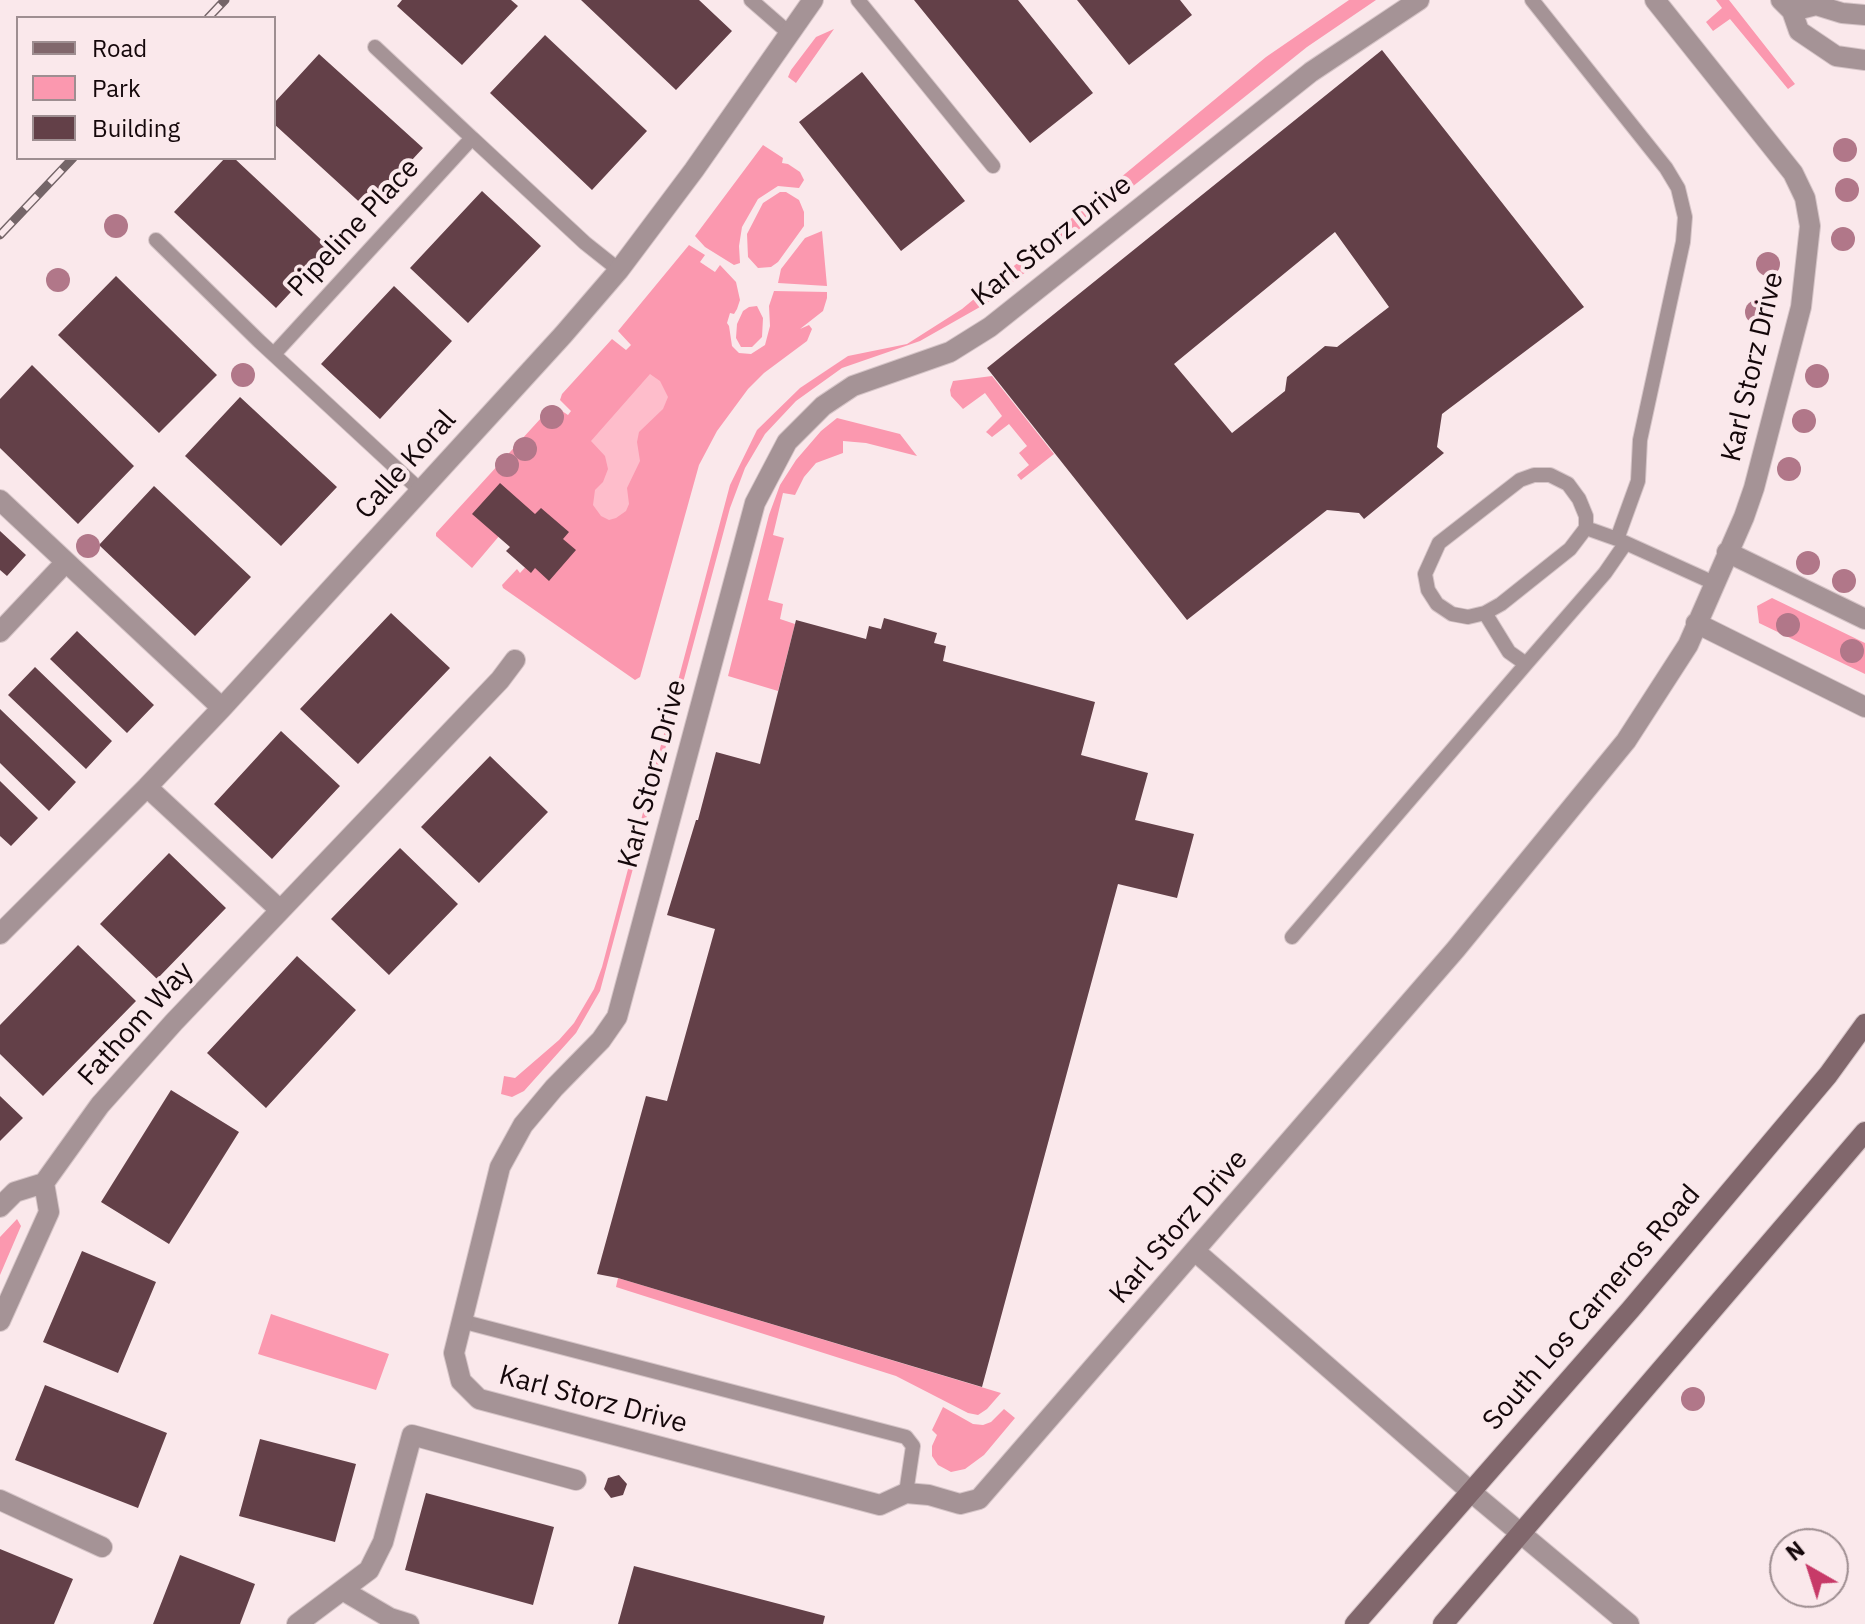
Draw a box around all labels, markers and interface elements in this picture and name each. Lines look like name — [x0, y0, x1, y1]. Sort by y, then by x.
legend — [16, 16, 276, 160]
text: Road — [92, 32, 147, 64]
text: Park — [92, 72, 141, 104]
text: Building — [92, 112, 180, 144]
street label: Pipeline Place — [281, 152, 427, 304]
street label: Karl Storz Drive — [965, 168, 1139, 314]
street label: Karl Storz Drive — [1715, 269, 1791, 465]
street label: Calle Koral — [348, 404, 464, 526]
street label: Karl Storz Drive — [612, 676, 694, 872]
street label: Fathom Way — [72, 955, 200, 1093]
street label: Karl Storz Drive — [1103, 1143, 1255, 1311]
street label: South Los Carneros Road — [1476, 1178, 1708, 1438]
street label: Karl Storz Drive — [495, 1359, 691, 1441]
north arrow — [1769, 1528, 1849, 1608]
text: N — [1780, 1534, 1810, 1567]

